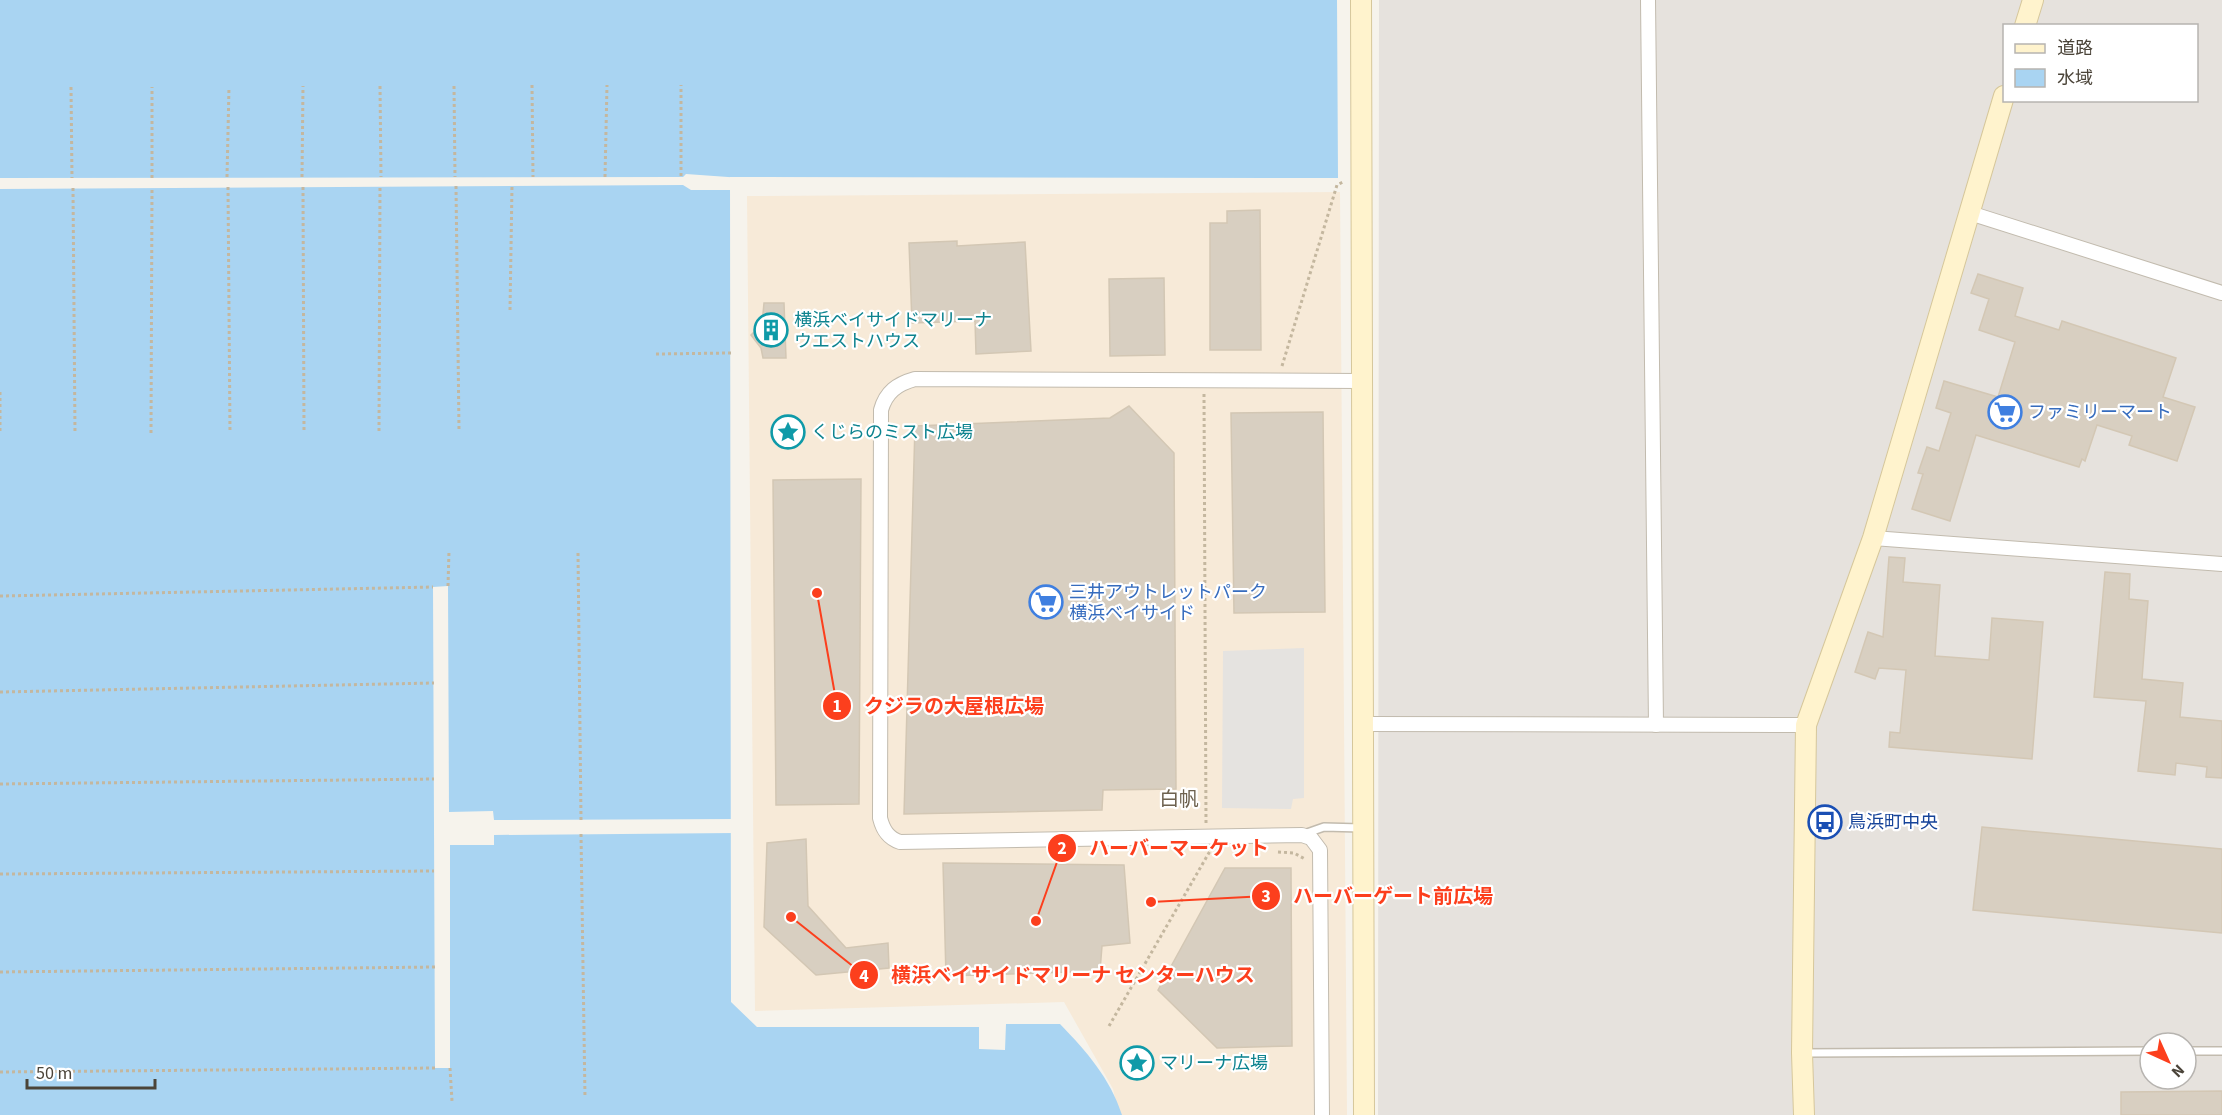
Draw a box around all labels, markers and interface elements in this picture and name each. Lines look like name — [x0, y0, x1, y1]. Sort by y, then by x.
legend — [2003, 24, 2198, 102]
text: 道路 — [2057, 36, 2093, 61]
text: 水域 — [2057, 66, 2093, 91]
place label: 横浜ベイサイドマリーナ ウエストハウス — [794, 308, 992, 354]
building icon: 横浜ベイサイドマリーナ ウエストハウス — [753, 312, 789, 348]
supermarket icon: ファミリーマート — [1987, 394, 2023, 430]
place label: ファミリーマート — [2028, 400, 2172, 425]
place icon: くじらのミスト広場 — [770, 414, 806, 450]
place label: くじらのミスト広場 — [811, 420, 973, 445]
place label: 三井アウトレットパーク 横浜ベイサイド — [1069, 580, 1267, 626]
supermarket icon: 三井アウトレットパーク 横浜ベイサイド — [1028, 584, 1064, 620]
callout: クジラの大屋根広場 — [822, 687, 1056, 725]
text: クジラの大屋根広場 — [864, 693, 1044, 721]
text: 1 — [832, 694, 842, 719]
district label: 白帆 — [1159, 786, 1199, 814]
bus stop icon: 鳥浜町中央 — [1807, 804, 1843, 840]
place label: 鳥浜町中央 — [1848, 810, 1938, 835]
callout: ハーバーマーケット — [1047, 829, 1281, 867]
text: ハーバーマーケット — [1089, 835, 1269, 863]
text: 2 — [1057, 836, 1067, 861]
callout: ハーバーゲート前広場 — [1251, 877, 1505, 915]
text: ハーバーゲート前広場 — [1293, 883, 1493, 911]
text: 3 — [1261, 884, 1271, 909]
callout: 横浜ベイサイドマリーナ センターハウス — [849, 956, 1267, 994]
text: 横浜ベイサイドマリーナ センターハウス — [891, 962, 1255, 990]
text: 4 — [859, 964, 869, 989]
north arrow — [2138, 1031, 2198, 1091]
place icon: マリーナ広場 — [1119, 1045, 1155, 1081]
place label: マリーナ広場 — [1160, 1051, 1268, 1076]
scale bar — [27, 1052, 154, 1090]
text: N — [2166, 1059, 2189, 1082]
text: 50 m — [36, 1061, 72, 1086]

